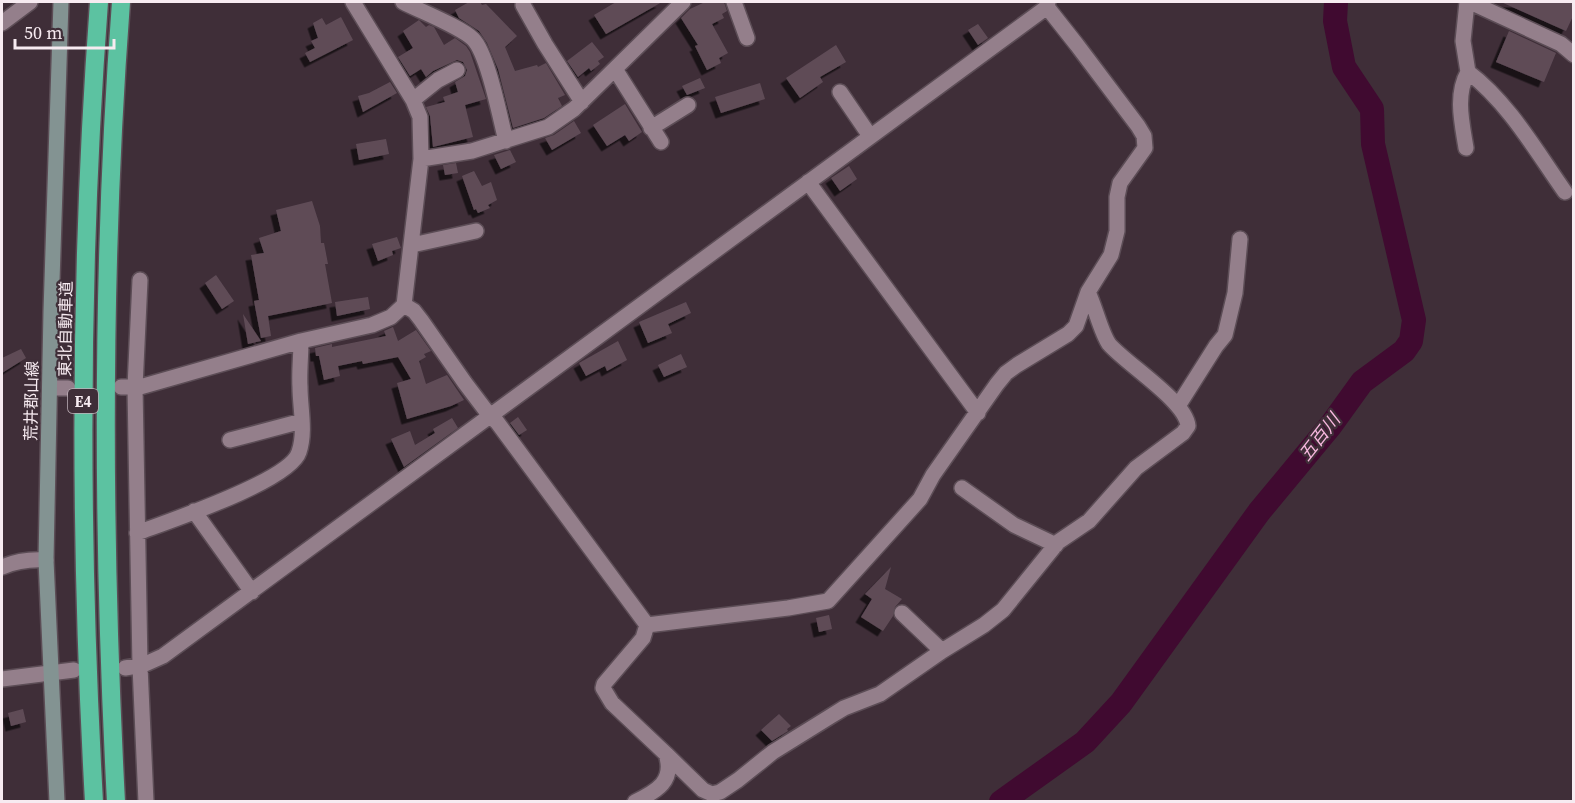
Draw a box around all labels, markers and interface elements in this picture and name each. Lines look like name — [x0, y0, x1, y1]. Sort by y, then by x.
scale bar — [15, 12, 114, 50]
text: 50 m — [24, 20, 62, 45]
street label: 東北自動車道 — [53, 281, 77, 377]
street label: 荒井郡山線 — [19, 361, 43, 441]
road number: E4 — [68, 389, 98, 413]
water label: 五百川 — [1293, 406, 1347, 466]

